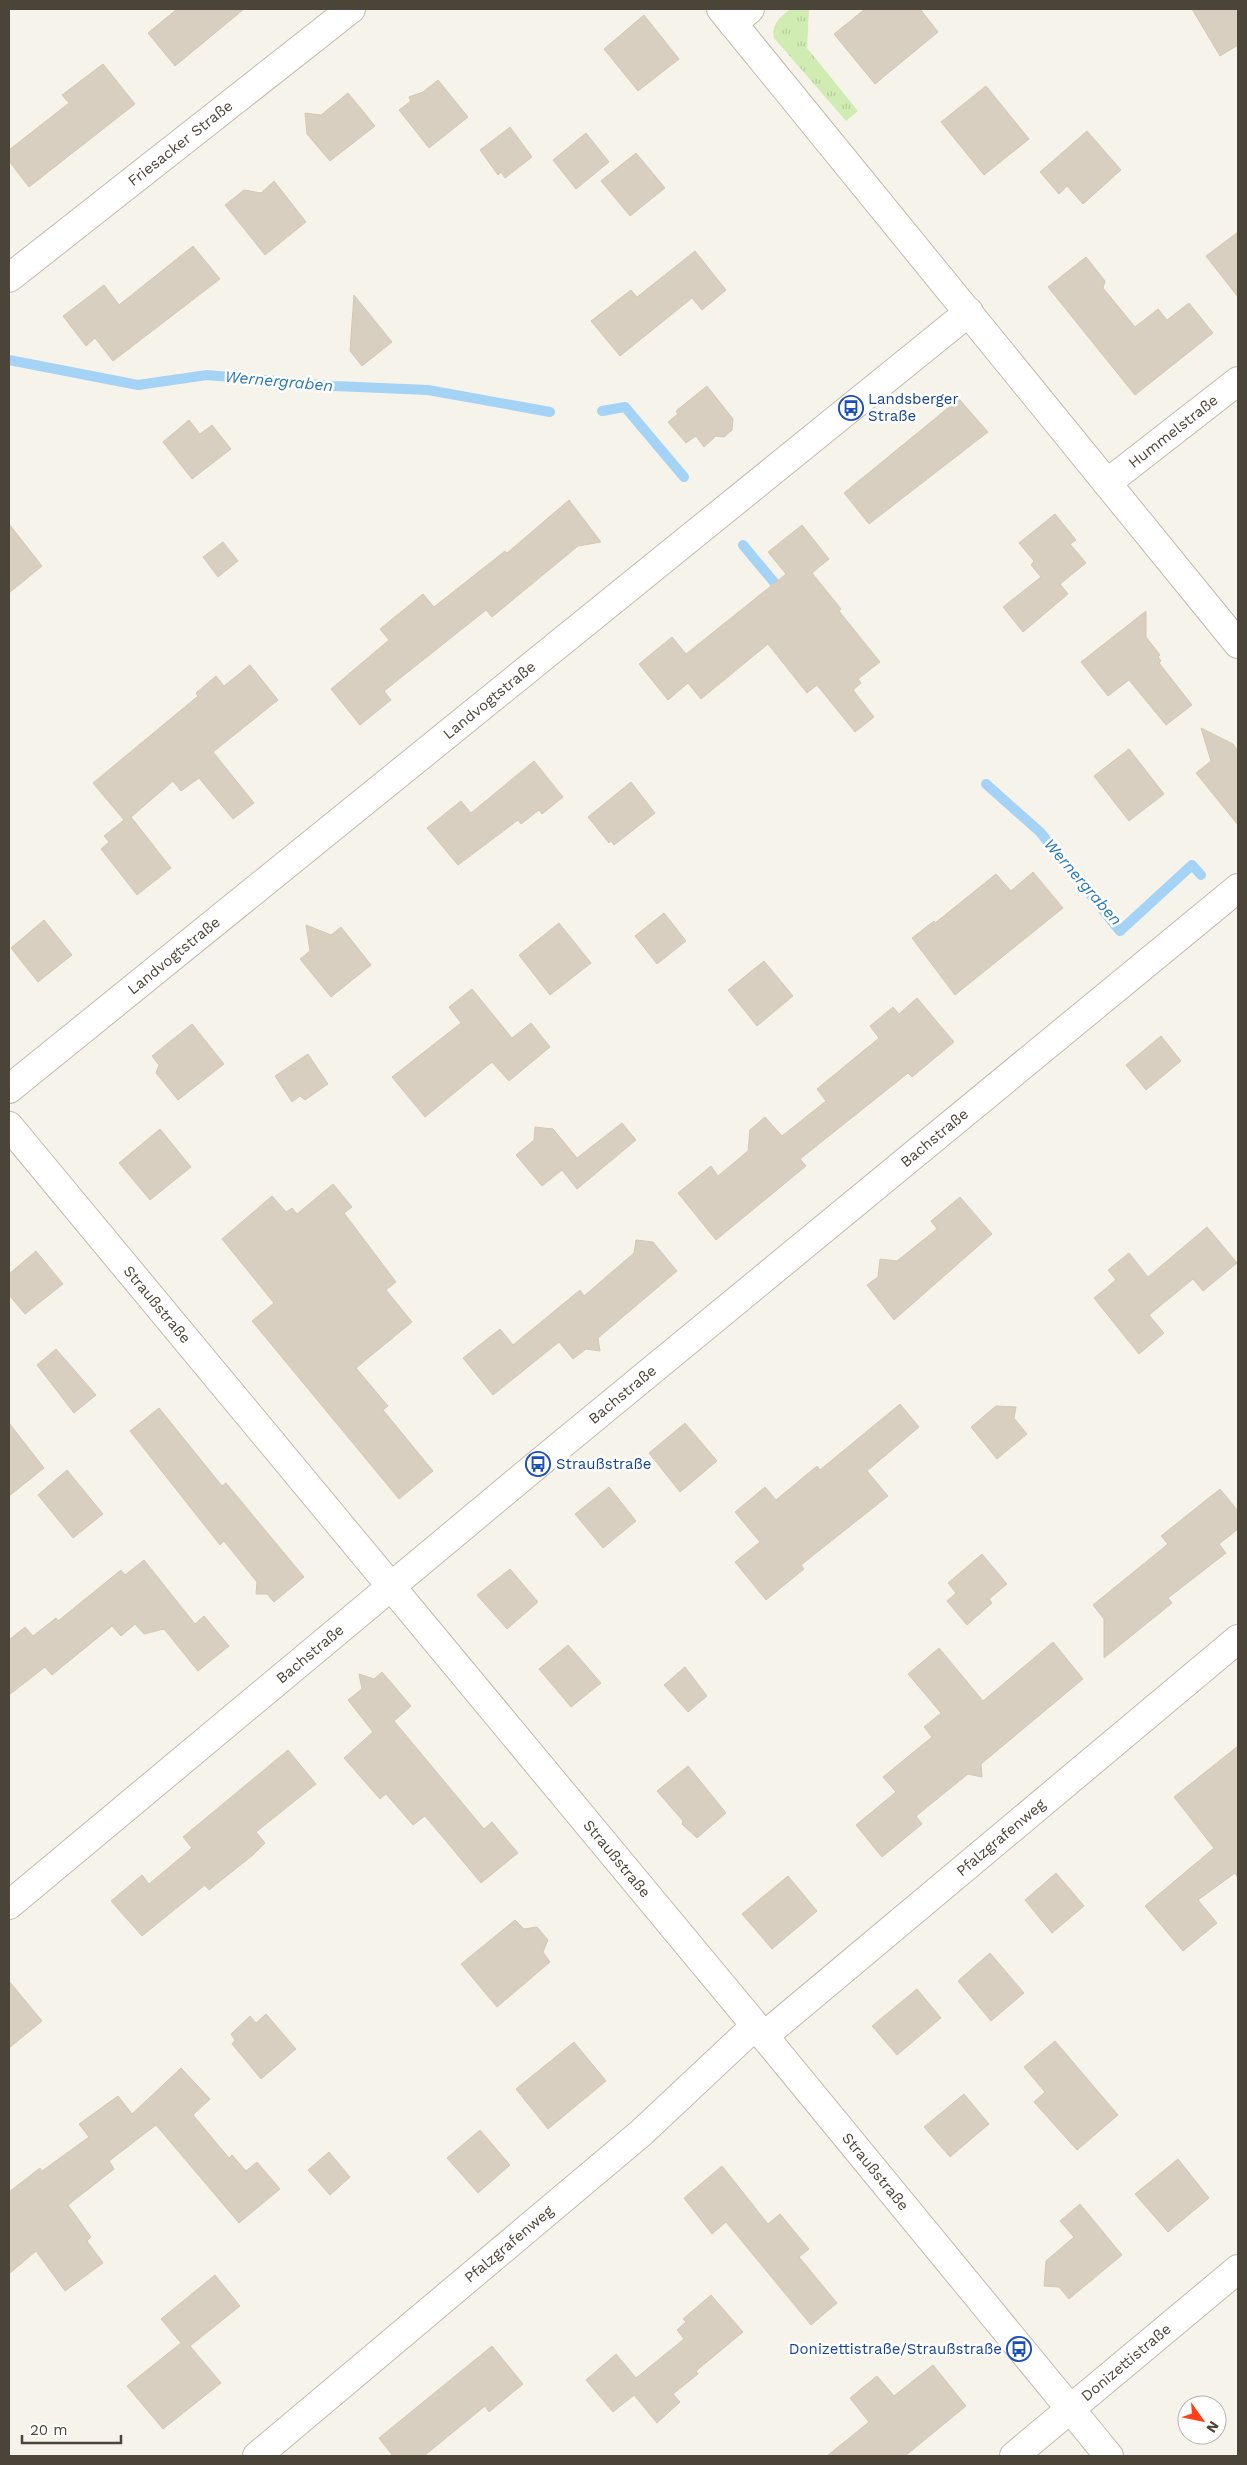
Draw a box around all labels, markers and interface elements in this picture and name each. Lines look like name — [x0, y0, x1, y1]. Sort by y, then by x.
street label: Friesacker Straße — [124, 97, 236, 190]
water label: Wernergraben — [224, 367, 334, 395]
place label: Landsberger Straße — [868, 390, 959, 425]
street label: Hummelstraße — [1125, 391, 1222, 472]
bus stop icon: Landsberger Straße — [838, 395, 864, 421]
street label: Landvogtstraße — [439, 657, 539, 743]
water label: Wernergraben — [1040, 835, 1126, 929]
street label: Landvogtstraße — [124, 913, 224, 998]
street label: Bachstraße — [897, 1105, 972, 1171]
street label: Straußstraße — [120, 1262, 195, 1347]
street label: Bachstraße — [585, 1361, 660, 1428]
bus stop icon: Straußstraße — [525, 1451, 551, 1477]
place label: Straußstraße — [556, 1455, 651, 1473]
street label: Bachstraße — [273, 1621, 348, 1687]
street label: Pfalzgrafenweg — [953, 1795, 1049, 1880]
street label: Straußstraße — [579, 1816, 654, 1901]
street label: Straußstraße — [838, 2129, 913, 2214]
street label: Pfalzgrafenweg — [461, 2202, 557, 2287]
street label: Donizettistraße — [1077, 2320, 1175, 2405]
bus stop icon: Donizettistraße/Straußstraße — [1006, 2336, 1032, 2362]
place label: Donizettistraße/Straußstraße — [789, 2340, 1002, 2358]
north arrow — [1177, 2395, 1227, 2445]
scale bar — [22, 2412, 121, 2444]
text: N — [1203, 2418, 1222, 2436]
text: 20 m — [30, 2421, 68, 2439]

